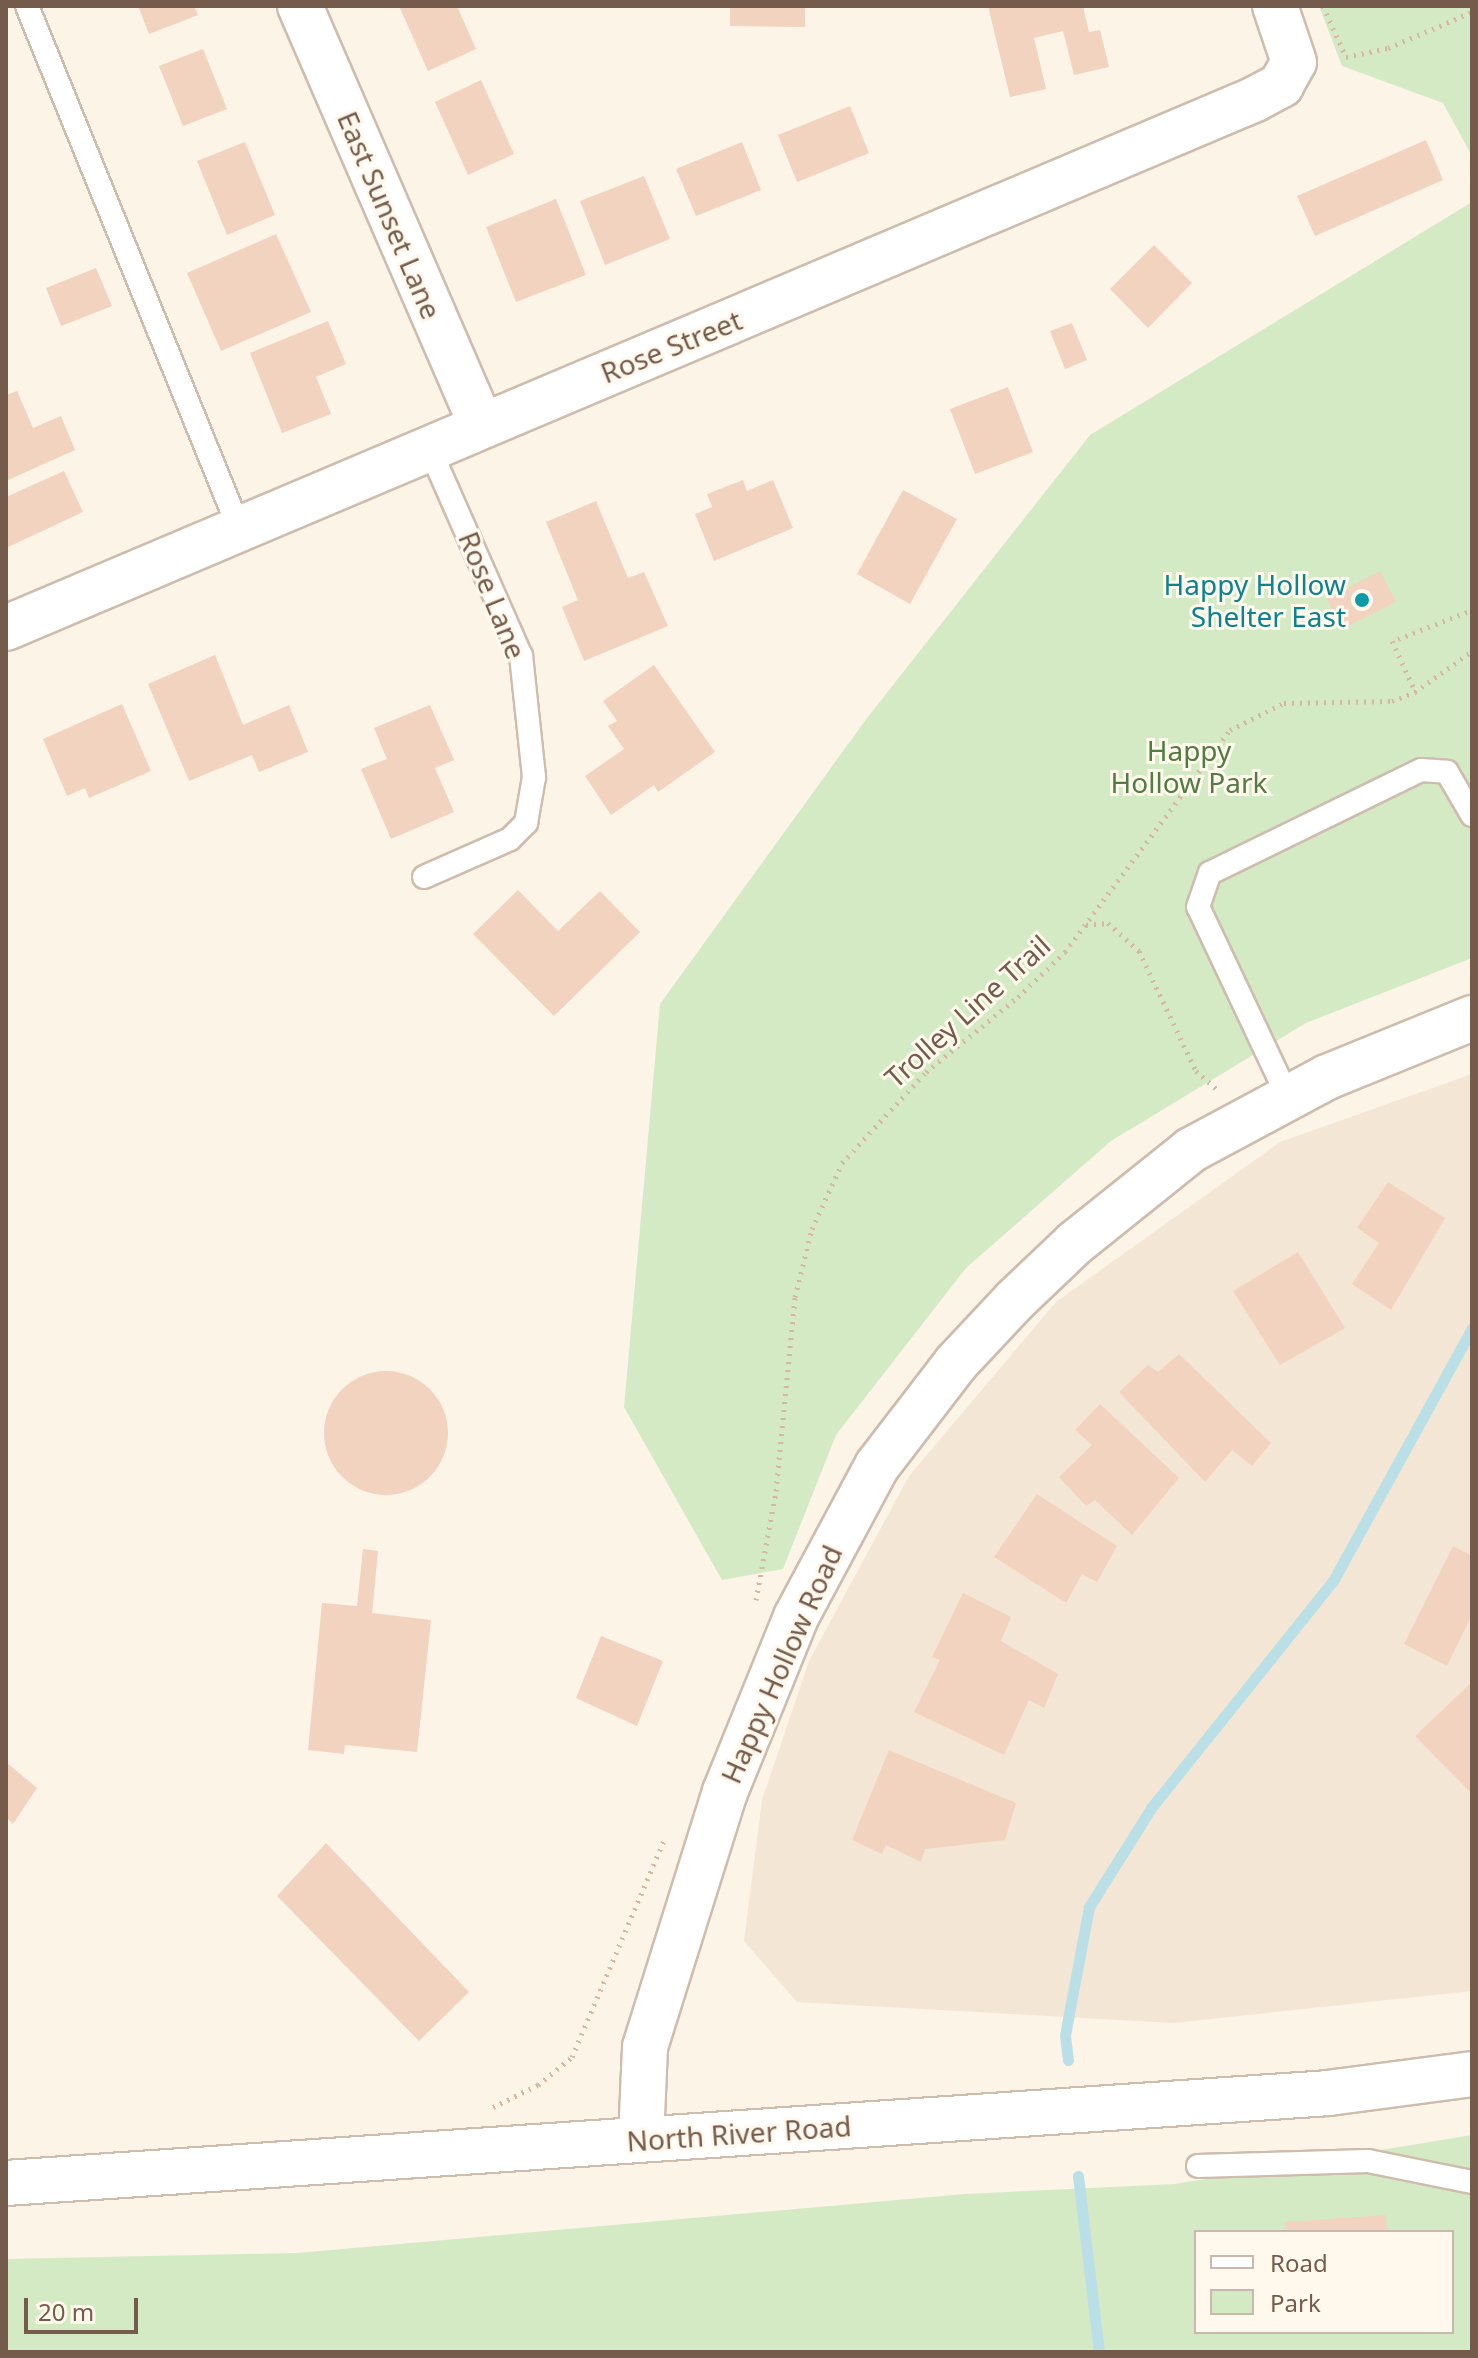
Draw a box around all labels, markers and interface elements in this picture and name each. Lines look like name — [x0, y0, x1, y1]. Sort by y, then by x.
street label: East Sunset Lane — [331, 106, 449, 324]
street label: Rose Street — [596, 303, 746, 389]
street label: Rose Lane — [452, 526, 534, 664]
place label: Happy Hollow Shelter East — [1164, 567, 1346, 633]
marker: Happy Hollow Shelter East — [1353, 591, 1371, 609]
park label: Happy Hollow Park — [1111, 733, 1267, 799]
street label: Trolley Line Trail — [877, 928, 1057, 1094]
street label: Happy Hollow Road — [713, 1540, 849, 1788]
street label: North River Road — [625, 2108, 853, 2158]
legend — [1194, 2230, 1454, 2334]
text: Road — [1270, 2246, 1328, 2279]
scale bar — [28, 2282, 142, 2332]
text: Park — [1270, 2286, 1321, 2319]
text: 20 m — [38, 2295, 94, 2328]

